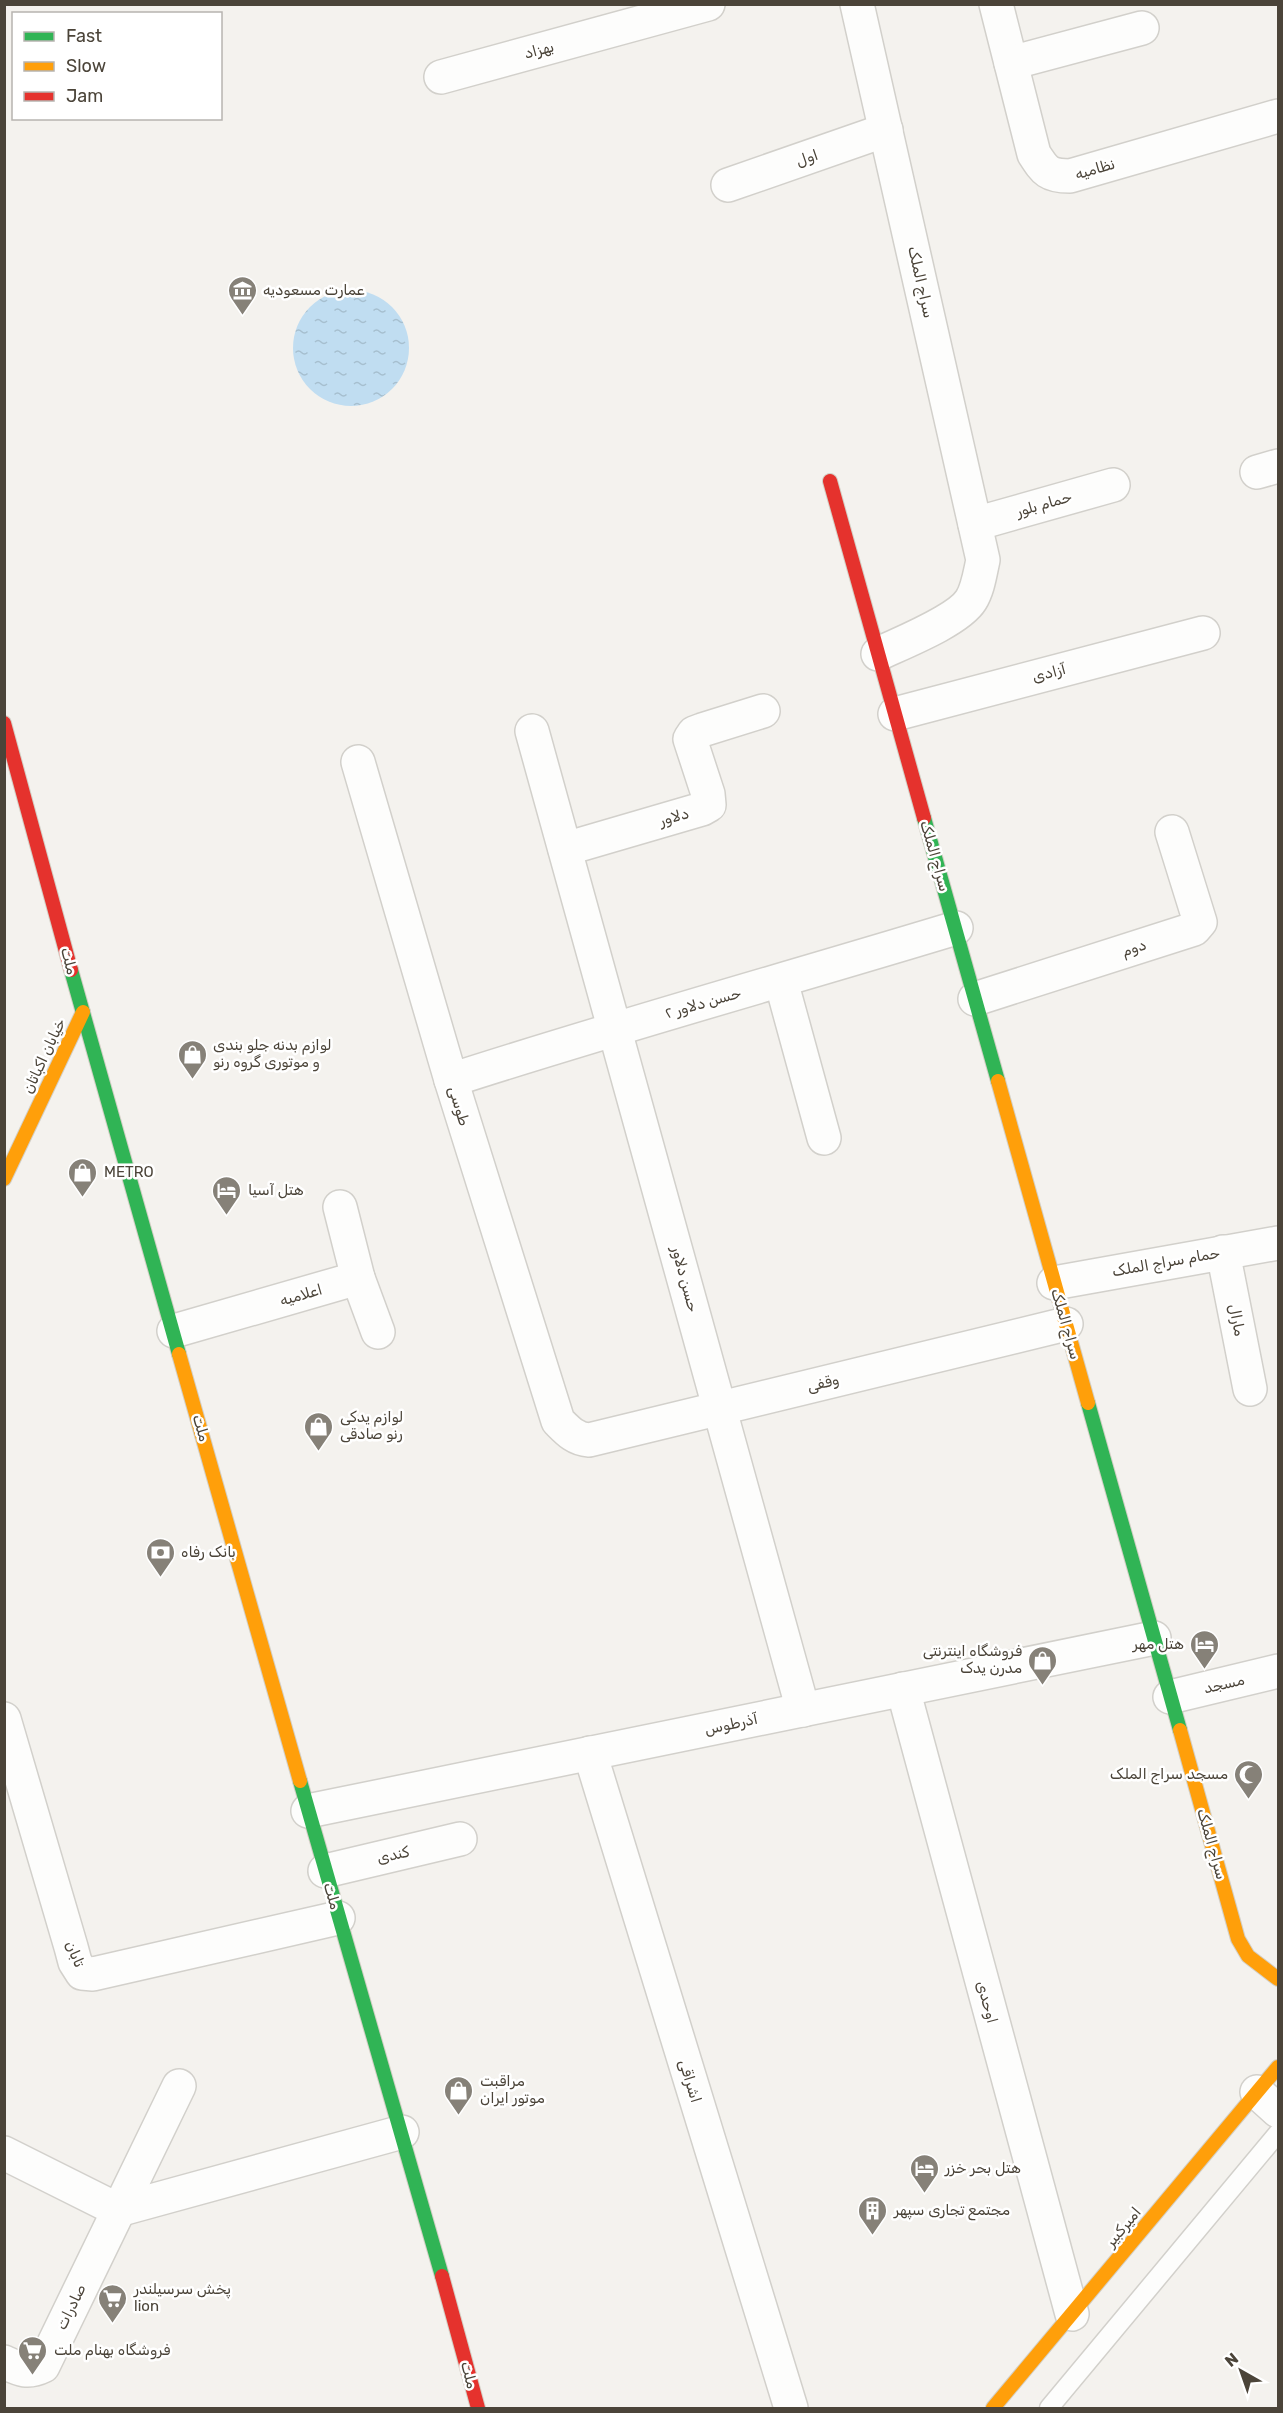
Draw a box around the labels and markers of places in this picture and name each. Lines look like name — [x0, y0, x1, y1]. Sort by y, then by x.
museum icon: عمارت مسعودیه — [226, 274, 258, 316]
place label: عمارت مسعودیه — [263, 281, 365, 299]
place label: لوازم بدنه جلو بندی و موتوری گروه رنو — [213, 1036, 332, 1072]
shop icon: لوازم بدنه جلو بندی و موتوری گروه رنو — [176, 1038, 208, 1080]
shop icon: METRO — [67, 1156, 99, 1198]
place label: METRO — [104, 1163, 154, 1181]
hotel icon: هتل آسیا — [211, 1174, 243, 1216]
place label: هتل آسیا — [248, 1181, 304, 1199]
place label: لوازم یدکی رنو صادقی — [340, 1408, 403, 1443]
shop icon: لوازم یدکی رنو صادقی — [303, 1410, 335, 1452]
bank icon: بانک رفاه — [144, 1536, 176, 1578]
place label: بانک رفاه — [181, 1543, 236, 1561]
hotel icon: هتل مهر — [1189, 1628, 1221, 1670]
place label: هتل مهر — [1132, 1635, 1184, 1653]
place label: فروشگاه اینترنتی مدرن یدک — [923, 1642, 1022, 1677]
shop icon: فروشگاه اینترنتی مدرن یدک — [1027, 1644, 1059, 1686]
mosque icon: مسجد سراج الملک — [1233, 1758, 1265, 1800]
place label: مسجد سراج الملک — [1110, 1765, 1228, 1785]
place label: مراقبت موتور ایران — [480, 2072, 545, 2107]
shop icon: مراقبت موتور ایران — [443, 2074, 475, 2116]
hotel icon: هتل بحر خزر — [908, 2152, 940, 2194]
place label: هتل بحر خزر — [944, 2159, 1021, 2177]
building icon: مجتمع تجاری سپهر — [857, 2194, 889, 2236]
place label: مجتمع تجاری سپهر — [893, 2201, 1010, 2221]
place label: پخش سرسیلندر lion — [133, 2280, 231, 2315]
supermarket icon: پخش سرسیلندر lion — [97, 2282, 129, 2324]
supermarket icon: فروشگاه بهنام ملت — [17, 2334, 49, 2376]
place label: فروشگاه بهنام ملت — [54, 2341, 170, 2360]

